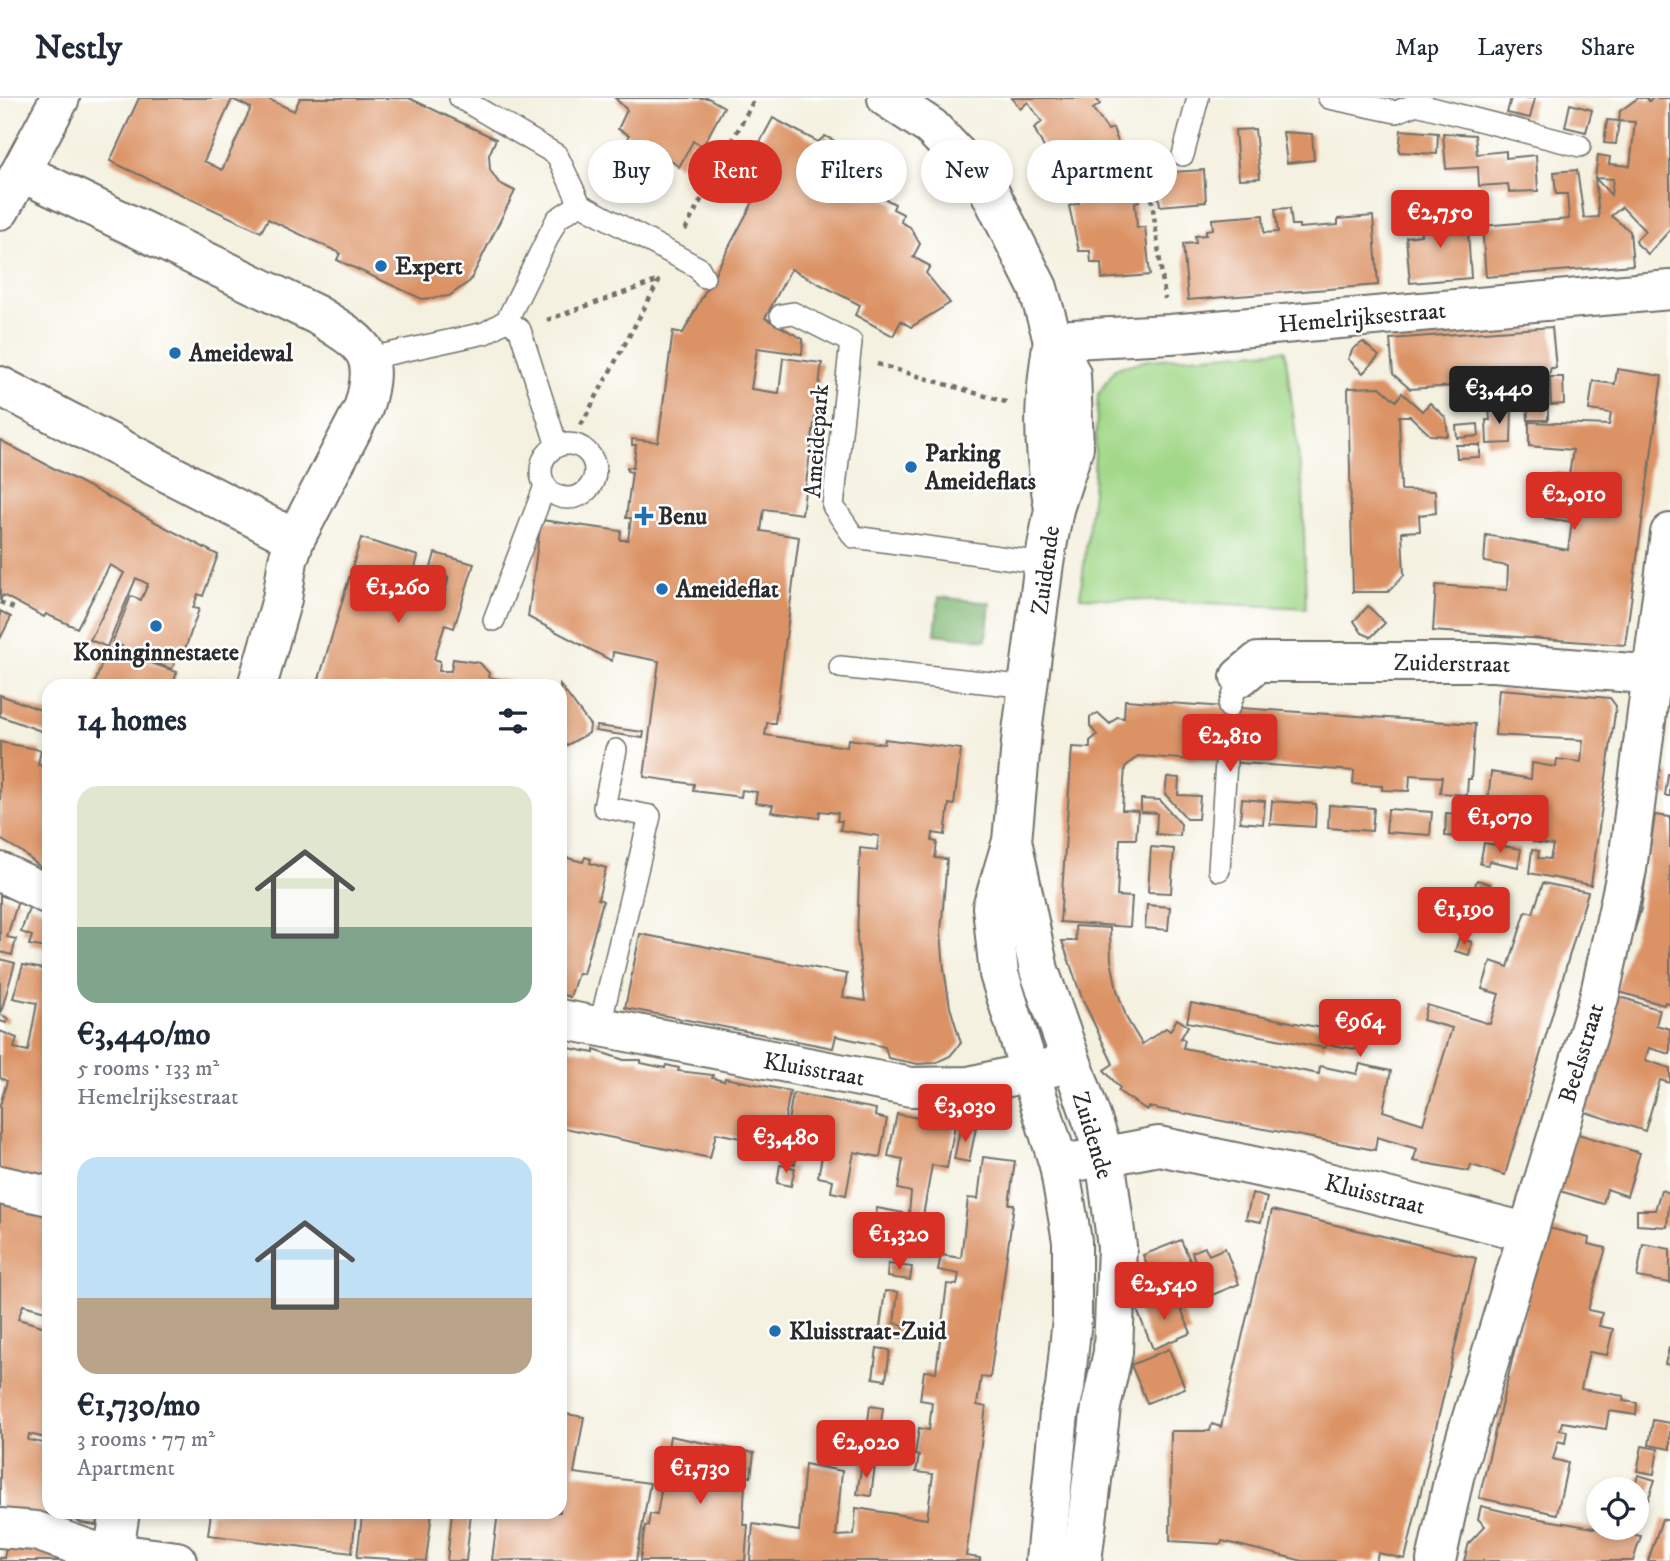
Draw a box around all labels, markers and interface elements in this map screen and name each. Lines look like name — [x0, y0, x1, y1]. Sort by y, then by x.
text: Nestly — [35, 28, 122, 69]
text: Map — [1395, 33, 1439, 63]
text: Layers — [1477, 33, 1543, 63]
text: Share — [1581, 33, 1635, 63]
chip: Buy — [588, 140, 674, 203]
chip: Rent — [688, 140, 782, 203]
chip: Filters — [796, 140, 907, 203]
chip: New — [921, 140, 1013, 203]
chip: Apartment — [1027, 140, 1177, 203]
pin: €2,750 — [1383, 190, 1497, 250]
text: €2,750 — [1407, 198, 1473, 227]
place label: Expert — [395, 252, 463, 282]
marker: Expert — [373, 258, 389, 274]
street label: Hemelrijksestraat — [1277, 296, 1448, 340]
place label: Ameidewal — [188, 339, 294, 369]
marker: Ameidewal — [167, 345, 183, 361]
pin: €3,440 — [1442, 366, 1556, 426]
text: €3,440 — [1465, 374, 1533, 403]
street label: Ameidepark — [798, 383, 836, 499]
place label: Parking Ameideflats — [924, 439, 1036, 497]
marker: Parking Ameideflats — [903, 459, 919, 475]
pin: €2,010 — [1517, 472, 1631, 532]
text: €2,010 — [1542, 480, 1606, 509]
place label: Benu — [658, 502, 708, 532]
marker: Benu — [636, 508, 652, 524]
street label: Zuidende — [1025, 524, 1067, 617]
pin: €1,260 — [341, 566, 455, 625]
text: €1,260 — [366, 573, 430, 602]
place label: Ameideflat — [675, 575, 779, 605]
marker: Ameideflat — [654, 581, 670, 597]
marker: Koninginnestaete — [148, 618, 164, 634]
place label: Koninginnestaete — [73, 638, 239, 668]
street label: Zuiderstraat — [1393, 648, 1511, 680]
icon: filters — [494, 702, 532, 740]
text: 14 homes — [77, 703, 187, 740]
pin: €2,810 — [1173, 714, 1287, 774]
text: €2,810 — [1198, 722, 1262, 751]
pin: €1,070 — [1443, 796, 1557, 855]
text: €1,070 — [1468, 803, 1533, 832]
icon: home — [242, 831, 368, 957]
pin: €1,190 — [1407, 888, 1521, 947]
text: €1,190 — [1434, 895, 1494, 924]
street label: Beelsstraat — [1553, 999, 1611, 1107]
pin: €964 — [1319, 1000, 1401, 1059]
text: €964 — [1335, 1007, 1385, 1036]
text: €3,440/mo — [77, 1017, 210, 1054]
street label: Kluisstraat — [761, 1046, 867, 1094]
text: 5 rooms · 133 m² — [77, 1054, 219, 1083]
text: Hemelrijksestraat — [77, 1083, 238, 1112]
pin: €3,030 — [908, 1084, 1022, 1144]
street label: Zuidende — [1065, 1088, 1119, 1183]
text: €3,030 — [934, 1092, 996, 1121]
pin: €3,480 — [729, 1116, 843, 1175]
text: €3,480 — [753, 1123, 819, 1152]
street label: Kluisstraat — [1321, 1168, 1428, 1222]
icon: home — [242, 1202, 368, 1328]
pin: €1,320 — [842, 1212, 956, 1272]
text: €1,320 — [869, 1220, 929, 1249]
pin: €2,540 — [1107, 1262, 1221, 1322]
text: €2,540 — [1131, 1270, 1197, 1299]
place label: Kluisstraat-Zuid — [789, 1317, 947, 1347]
marker: Kluisstraat-Zuid — [767, 1323, 783, 1339]
text: €1,730/mo — [77, 1388, 200, 1425]
pin: €2,020 — [809, 1420, 923, 1480]
text: 3 rooms · 77 m² — [77, 1425, 215, 1454]
text: €2,020 — [832, 1428, 900, 1457]
pin: €1,730 — [643, 1446, 757, 1506]
text: Apartment — [77, 1454, 175, 1483]
text: €1,730 — [670, 1454, 730, 1483]
map controls — [1586, 1477, 1649, 1540]
button: locate — [1586, 1477, 1649, 1540]

